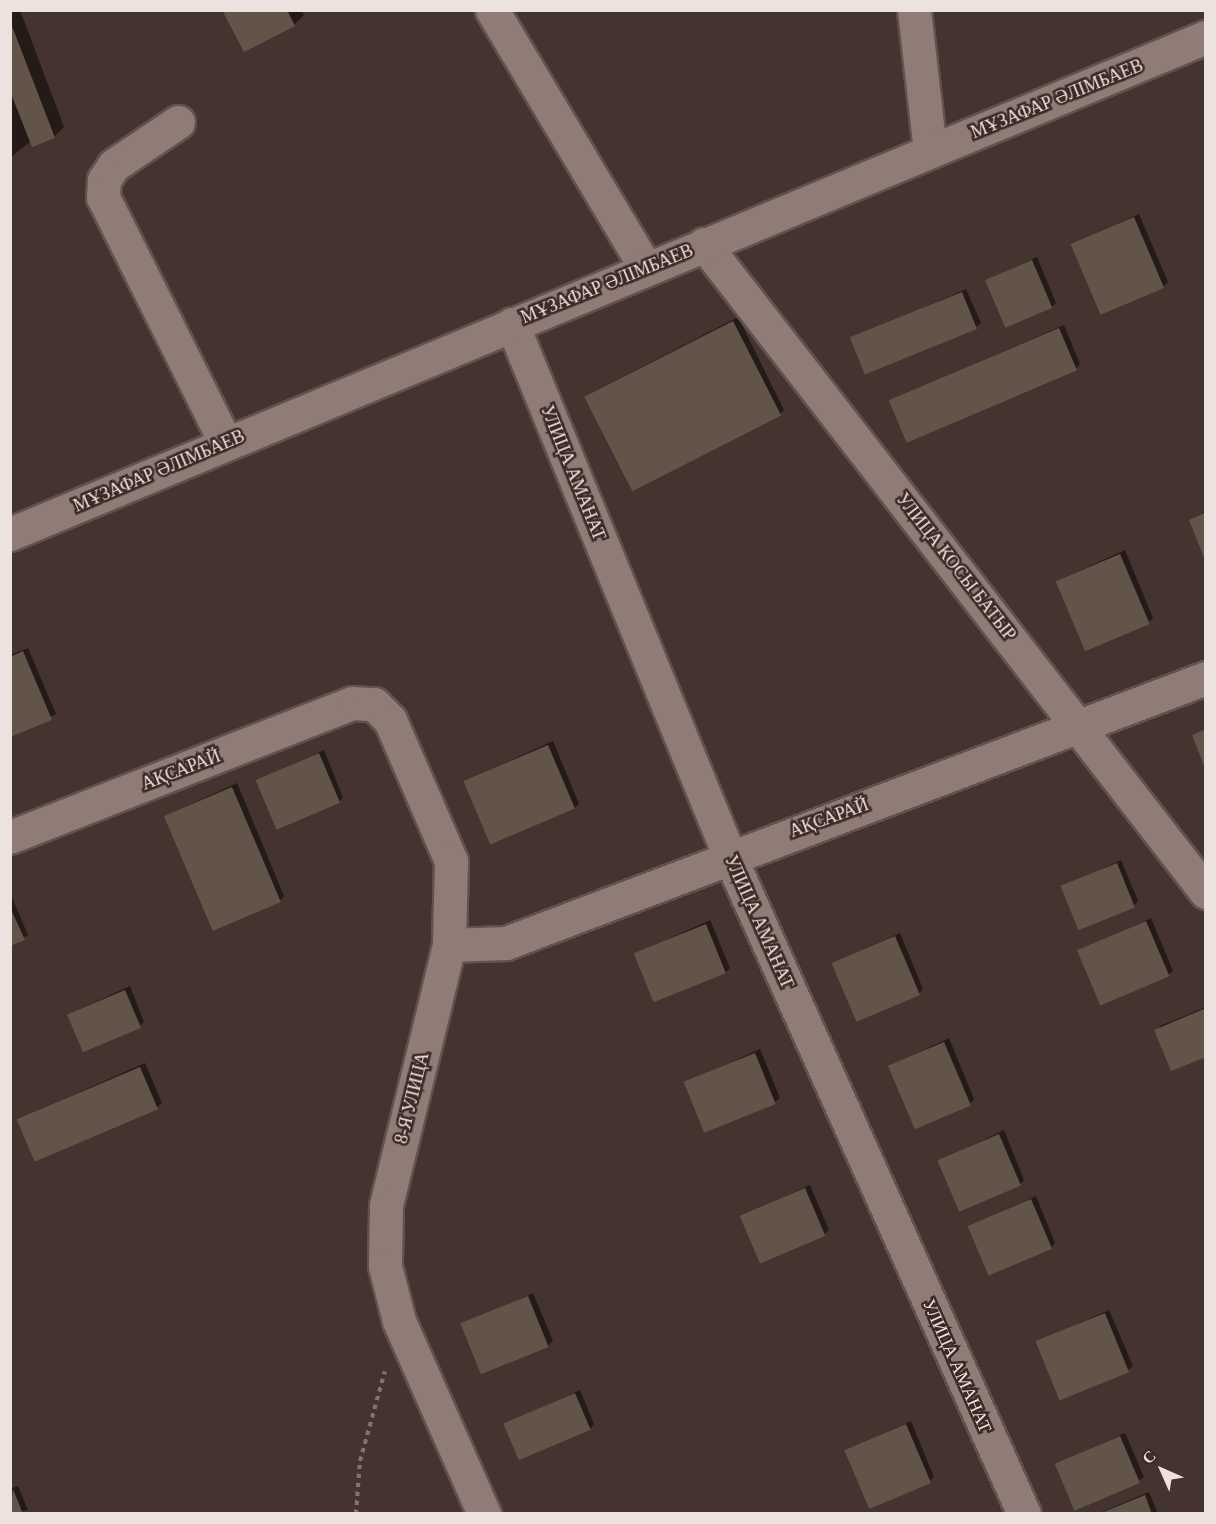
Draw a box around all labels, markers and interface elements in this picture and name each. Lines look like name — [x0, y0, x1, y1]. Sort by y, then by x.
street label: МҰЗАФАР ӘЛІМБАЕВ — [968, 55, 1146, 143]
street label: МҰЗАФАР ӘЛІМБАЕВ — [518, 240, 696, 328]
street label: УЛИЦА АМАНАТ — [536, 402, 610, 544]
street label: МҰЗАФАР ӘЛІМБАЕВ — [70, 425, 248, 517]
street label: УЛИЦА КОСЫ БАТЫР — [892, 489, 1020, 645]
street label: АҚСАРАЙ — [138, 745, 224, 795]
street label: АҚСАРАЙ — [786, 794, 872, 842]
street label: УЛИЦА АМАНАТ — [720, 852, 798, 992]
street label: 8-Я УЛИЦА — [390, 1050, 434, 1146]
street label: УЛИЦА АМАНАТ — [918, 1296, 996, 1436]
north arrow — [1132, 1440, 1192, 1500]
text: С — [1139, 1447, 1159, 1467]

